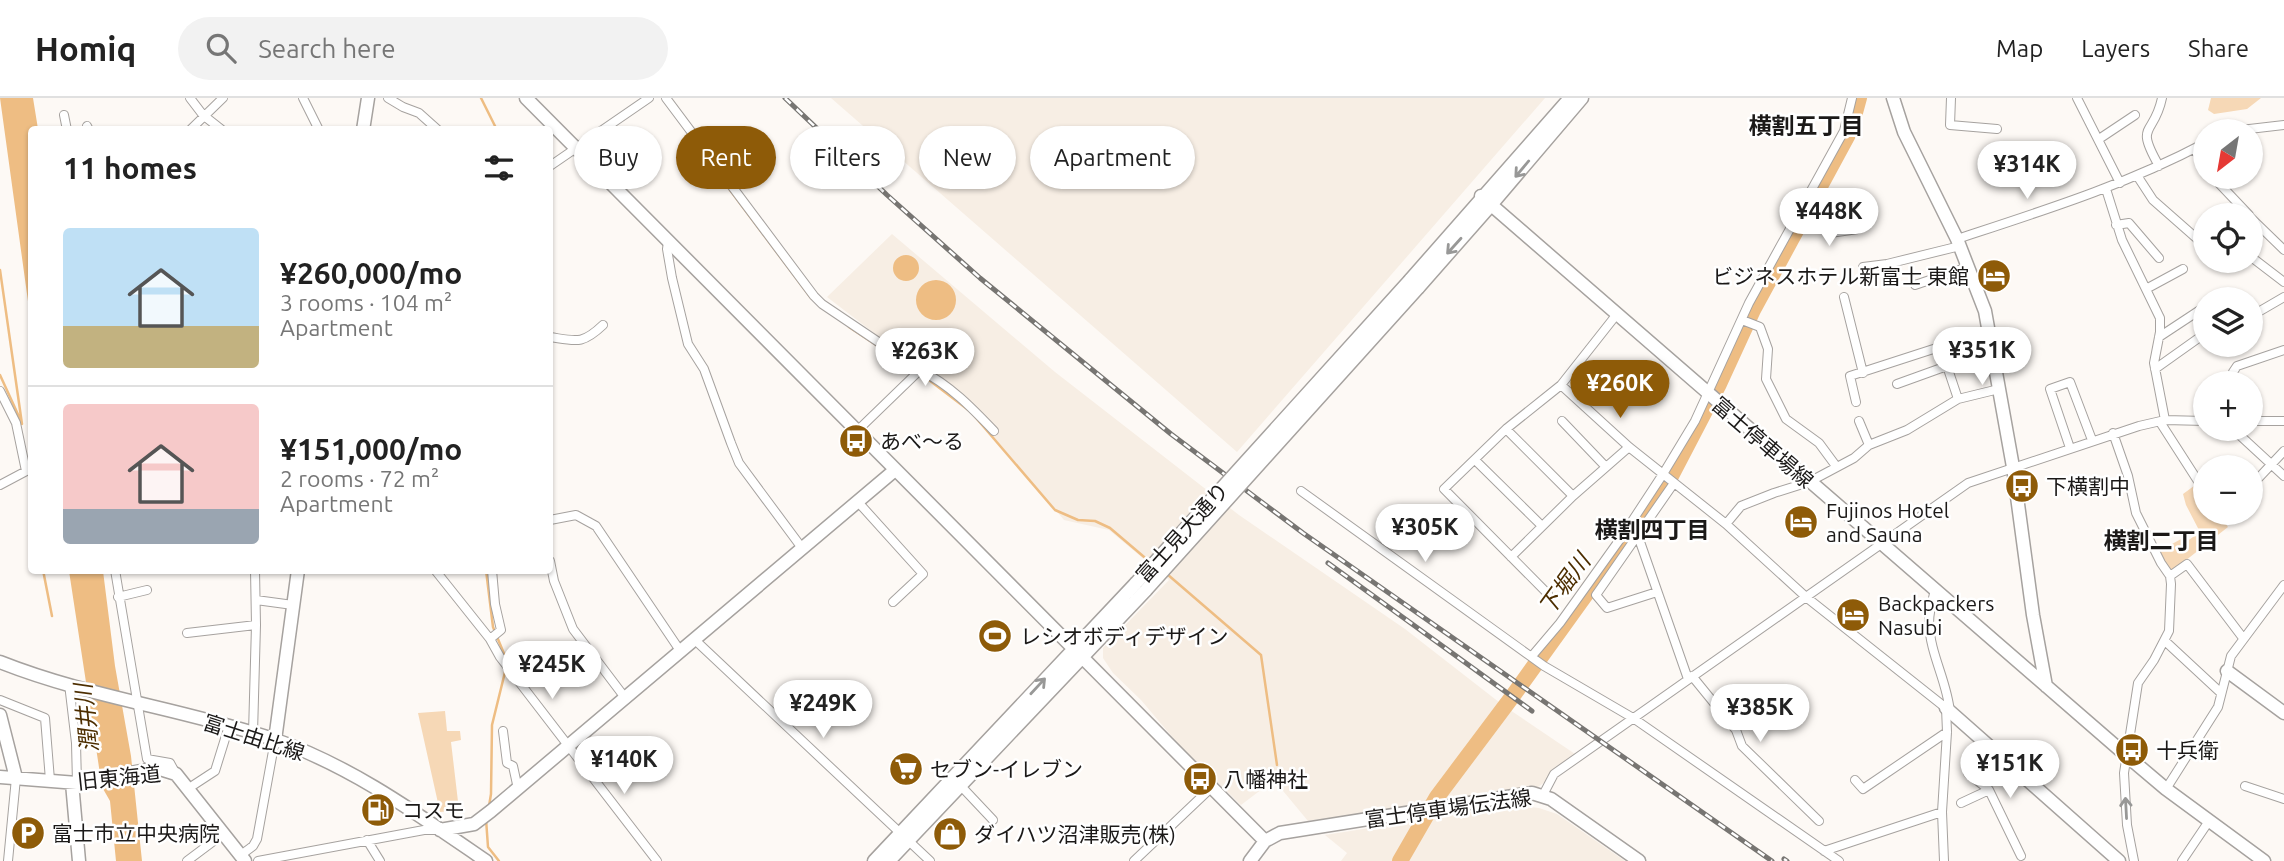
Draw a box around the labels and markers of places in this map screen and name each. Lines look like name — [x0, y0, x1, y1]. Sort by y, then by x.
pin: ¥314K — [1978, 141, 2076, 201]
pin: ¥448K — [1780, 188, 1878, 248]
hotel icon: ビジネスホテル新富士 東館 — [1975, 257, 2013, 295]
place label: ビジネスホテル新富士 東館 — [1712, 264, 1969, 288]
pin: ¥263K — [876, 328, 974, 388]
pin: ¥351K — [1933, 328, 2031, 387]
pin: ¥260K — [1571, 360, 1669, 420]
bus stop icon: あべ〜る — [837, 422, 875, 460]
place label: あべ〜る — [880, 429, 964, 453]
bus stop icon: 下横割中 — [2003, 467, 2041, 505]
place label: 下横割中 — [2046, 474, 2130, 498]
place label: Fujinos Hotel and Sauna — [1826, 498, 1949, 546]
hotel icon: Fujinos Hotel and Sauna — [1782, 503, 1820, 541]
pin: ¥305K — [1376, 504, 1474, 564]
place label: Backpackers Nasubi — [1878, 591, 1994, 639]
hotel icon: Backpackers Nasubi — [1834, 596, 1872, 634]
sports icon: レシオボディデザイン — [976, 617, 1014, 655]
place label: レシオボディデザイン — [1020, 624, 1229, 648]
pin: ¥245K — [503, 642, 601, 701]
pin: ¥249K — [774, 680, 872, 740]
pin: ¥385K — [1711, 684, 1809, 744]
bus stop icon: 十兵衛 — [2113, 731, 2151, 769]
pin: ¥140K — [575, 736, 673, 796]
place label: 十兵衛 — [2156, 738, 2219, 762]
pin: ¥151K — [1961, 740, 2059, 800]
supermarket icon: セブン-イレブン — [887, 750, 925, 788]
place label: セブン-イレブン — [930, 757, 1083, 781]
bus stop icon: 八幡神社 — [1181, 760, 1219, 798]
place label: 八幡神社 — [1224, 767, 1308, 791]
fuel station icon: コスモ — [359, 791, 397, 829]
place label: コスモ — [402, 798, 465, 822]
parking icon: 富士市立中央病院 — [9, 814, 47, 852]
shop icon: ダイハツ沼津販売(株) — [931, 815, 969, 853]
place label: 富士市立中央病院 — [52, 821, 220, 845]
place label: ダイハツ沼津販売(株) — [974, 822, 1176, 846]

